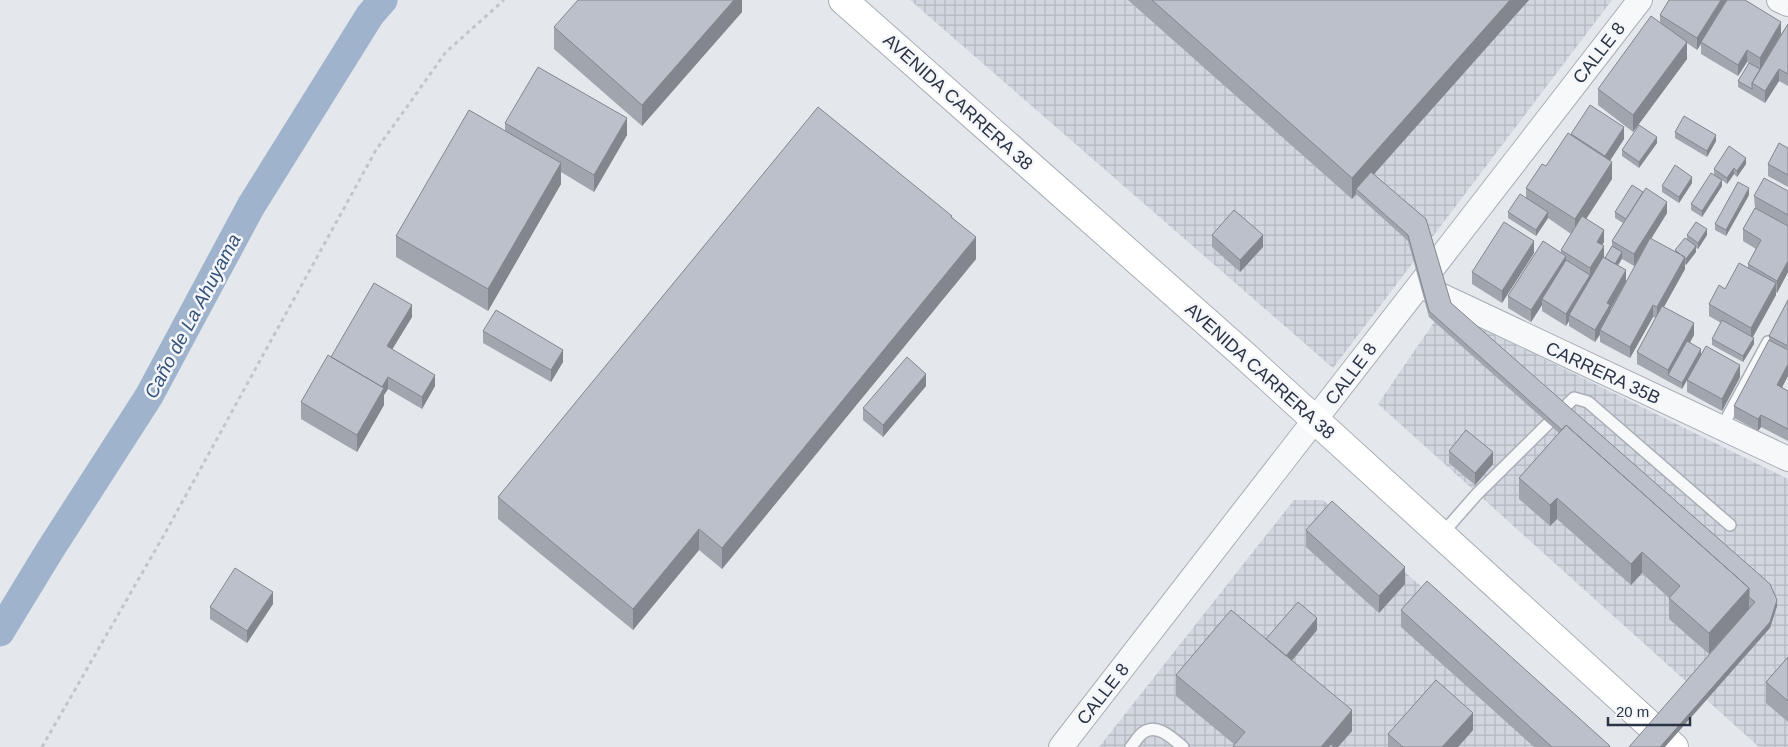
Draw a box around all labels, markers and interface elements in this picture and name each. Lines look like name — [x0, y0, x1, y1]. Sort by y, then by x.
street label: CALLE 8 — [1569, 18, 1629, 88]
street label: AVENIDA CARRERA 38 — [879, 30, 1037, 174]
water label: Caño de La Ahuyama — [140, 230, 245, 402]
street label: AVENIDA CARRERA 38 — [1181, 299, 1339, 443]
street label: CARRERA 35B — [1543, 338, 1663, 408]
street label: CALLE 8 — [1321, 339, 1381, 409]
street label: CALLE 8 — [1073, 659, 1133, 729]
scale bar — [1608, 694, 1690, 726]
text: 20 m — [1616, 703, 1649, 720]

